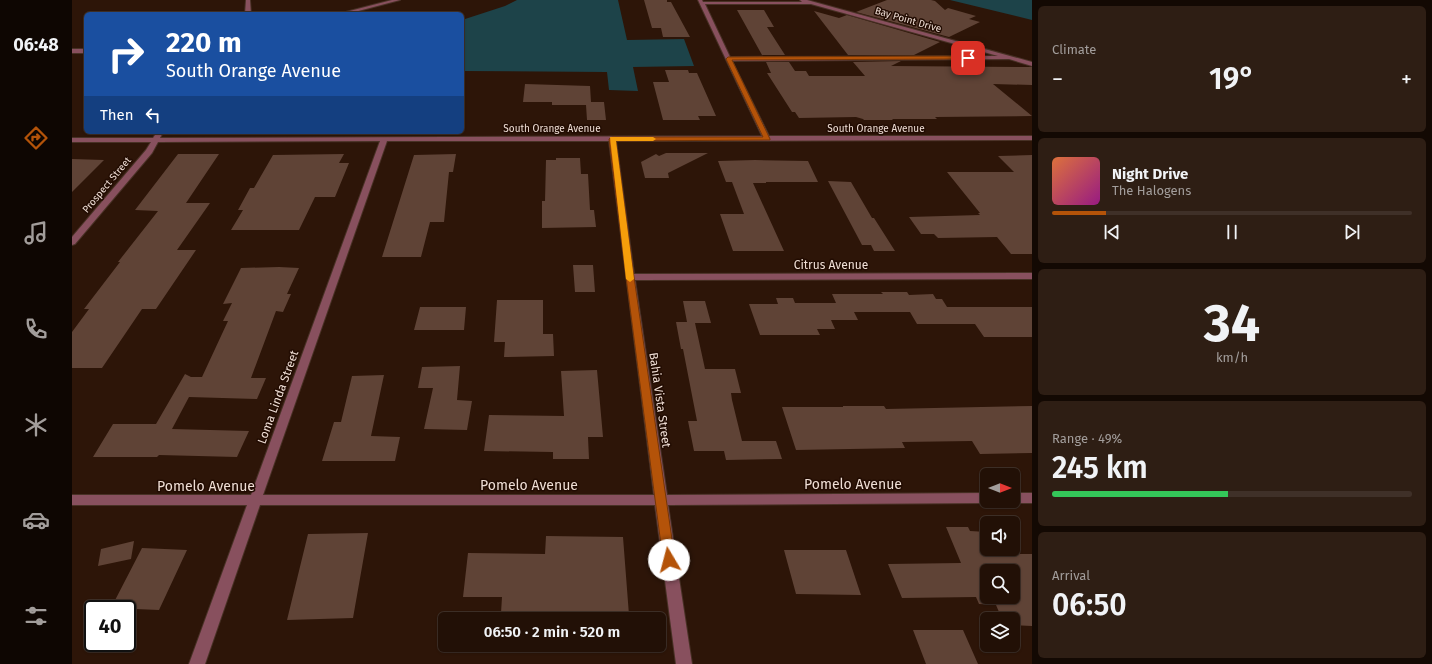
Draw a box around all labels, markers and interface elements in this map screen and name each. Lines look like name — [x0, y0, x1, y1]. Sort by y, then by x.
street label: Bay Point Drive — [873, 5, 943, 35]
text: 220 m — [166, 26, 242, 59]
icon: right — [100, 28, 152, 80]
text: 06:48 — [13, 34, 59, 56]
pin — [951, 41, 985, 75]
text: Climate — [1052, 42, 1096, 57]
icon: arrive — [957, 47, 979, 69]
text: South Orange Avenue — [166, 60, 341, 82]
text: 19° — [1209, 61, 1255, 97]
text: − — [1052, 66, 1063, 93]
text: + — [1401, 66, 1412, 93]
icon: left — [142, 104, 164, 126]
text: Then — [100, 106, 134, 124]
street label: South Orange Avenue — [503, 123, 601, 135]
street label: South Orange Avenue — [827, 123, 925, 135]
icon: directions — [22, 124, 50, 152]
street label: Prospect Street — [80, 154, 134, 215]
text: Night Drive — [1112, 165, 1188, 183]
text: The Halogens — [1112, 183, 1191, 198]
icon: music — [22, 219, 50, 247]
icon: previous — [1101, 221, 1123, 243]
icon: pause — [1221, 221, 1243, 243]
icon: next — [1341, 221, 1363, 243]
street label: Citrus Avenue — [794, 258, 868, 272]
text: 34 — [1204, 292, 1260, 355]
icon: phone — [22, 315, 50, 343]
street label: Loma Linda Street — [255, 348, 302, 446]
text: km/h — [1216, 350, 1248, 365]
street label: Bahia Vista Street — [646, 351, 674, 449]
icon: climate — [22, 411, 50, 439]
text: Range · 49% — [1052, 431, 1122, 446]
text: 245 km — [1052, 450, 1148, 486]
north arrow — [980, 468, 1020, 508]
map controls — [980, 468, 1020, 652]
street label: Pomelo Avenue — [804, 476, 902, 493]
street label: Pomelo Avenue — [480, 477, 578, 494]
street label: Pomelo Avenue — [157, 478, 255, 495]
icon: car — [22, 506, 50, 534]
button: sound — [980, 516, 1020, 556]
position arrow — [648, 539, 690, 581]
button: search — [980, 564, 1020, 604]
text: Arrival — [1052, 568, 1090, 583]
text: 06:50 — [1052, 587, 1127, 623]
speed limit sign: 40 — [84, 600, 136, 652]
icon: filters — [22, 602, 50, 630]
button: layers — [980, 612, 1020, 652]
text: 06:50 · 2 min · 520 m — [484, 623, 620, 641]

